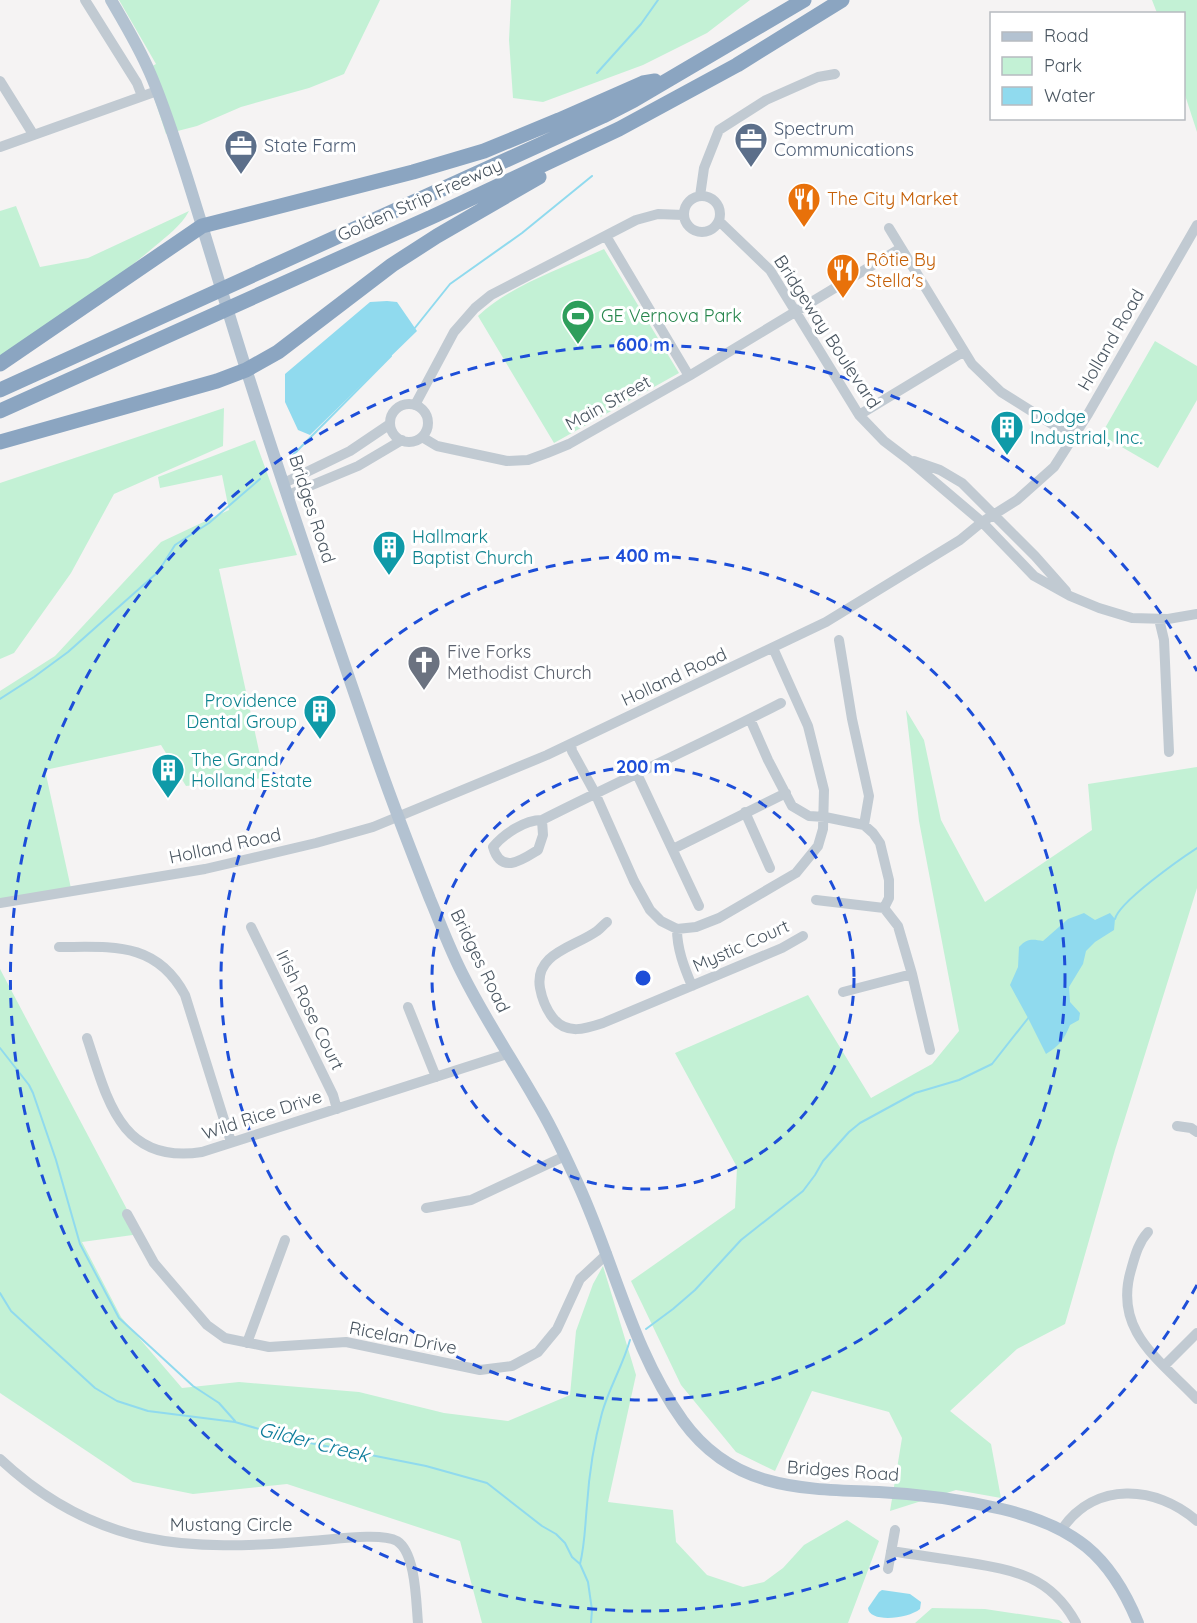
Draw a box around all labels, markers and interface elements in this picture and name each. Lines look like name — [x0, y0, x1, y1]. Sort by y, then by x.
legend — [990, 12, 1185, 120]
text: Road — [1044, 24, 1089, 47]
text: Park — [1044, 54, 1082, 77]
text: Water — [1044, 84, 1095, 107]
place label: Spectrum Communications — [774, 117, 914, 161]
office icon: Spectrum Communications — [733, 121, 769, 168]
office icon: State Farm — [223, 128, 259, 175]
place label: State Farm — [264, 134, 356, 157]
street label: Golden Strip Freeway — [334, 153, 506, 246]
restaurant icon: The City Market — [786, 181, 822, 228]
place label: The City Market — [827, 187, 958, 210]
place label: Rôtie By Stella's — [866, 248, 936, 292]
street label: Bridgeway Boulevard — [769, 250, 886, 413]
restaurant icon: Rôtie By Stella's — [825, 252, 861, 299]
street label: Holland Road — [1072, 285, 1149, 395]
sports icon: GE Vernova Park — [560, 298, 596, 345]
place label: GE Vernova Park — [601, 304, 742, 327]
text: 600 m — [616, 333, 670, 356]
street label: Main Street — [561, 370, 655, 435]
place label: Dodge Industrial, Inc. — [1030, 405, 1143, 449]
building icon: Dodge Industrial, Inc. — [989, 409, 1025, 456]
street label: Bridges Road — [284, 452, 341, 566]
place label: Hallmark Baptist Church — [412, 525, 533, 569]
building icon: Hallmark Baptist Church — [371, 529, 407, 576]
text: 400 m — [616, 544, 670, 567]
place label: Five Forks Methodist Church — [447, 640, 592, 684]
street label: Holland Road — [617, 642, 730, 711]
church icon: Five Forks Methodist Church — [406, 644, 442, 691]
place label: Providence Dental Group — [186, 689, 297, 733]
building icon: Providence Dental Group — [302, 693, 338, 740]
place label: The Grand Holland Estate — [191, 748, 312, 792]
building icon: The Grand Holland Estate — [150, 752, 186, 799]
text: 200 m — [616, 755, 670, 778]
street label: Holland Road — [167, 822, 283, 869]
street label: Bridges Road — [445, 905, 515, 1016]
street label: Mystic Court — [689, 914, 793, 977]
street label: Irish Rose Court — [271, 946, 350, 1074]
centre of rings — [633, 968, 653, 988]
street label: Wild Rice Drive — [199, 1084, 325, 1145]
street label: Ricelan Drive — [347, 1316, 459, 1359]
water label: Gilder Creek — [256, 1416, 374, 1468]
street label: Bridges Road — [786, 1455, 900, 1486]
street label: Mustang Circle — [170, 1513, 292, 1536]

